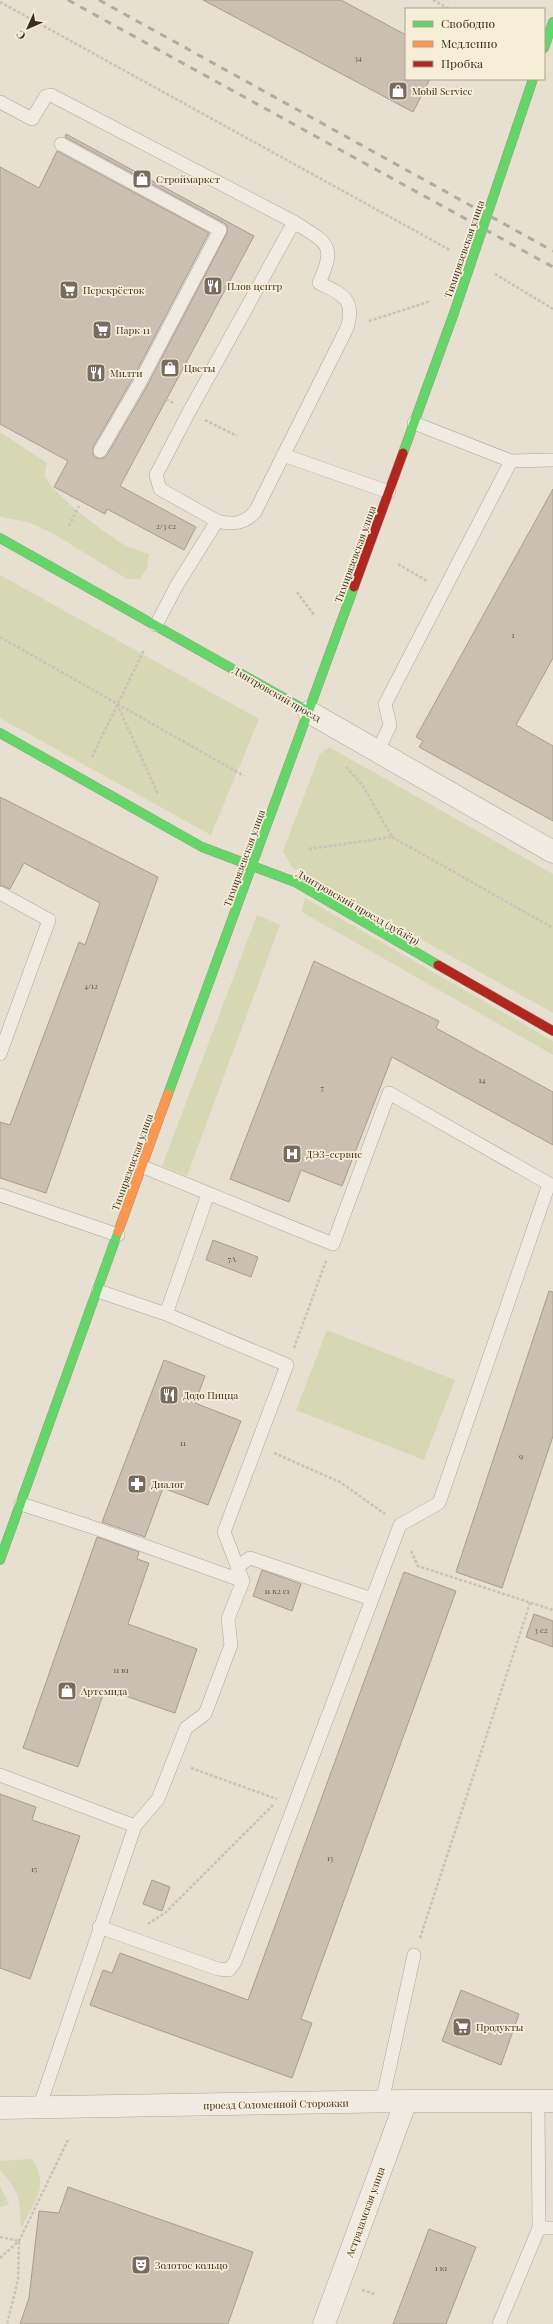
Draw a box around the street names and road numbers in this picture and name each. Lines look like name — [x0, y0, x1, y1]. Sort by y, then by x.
street label: Тимирязевская улица — [441, 198, 487, 300]
street label: Тимирязевская улица — [331, 503, 379, 605]
street label: Дмитровский проезд — [230, 663, 324, 725]
street label: Тимирязевская улица — [220, 807, 268, 909]
street label: Дмитровский проезд (дублёр) — [294, 866, 422, 948]
street label: Тимирязевская улица — [108, 1111, 156, 1213]
street label: проезд Соломенной Сторожки — [203, 2096, 349, 2112]
street label: Астрадамская улица — [342, 2165, 388, 2260]

